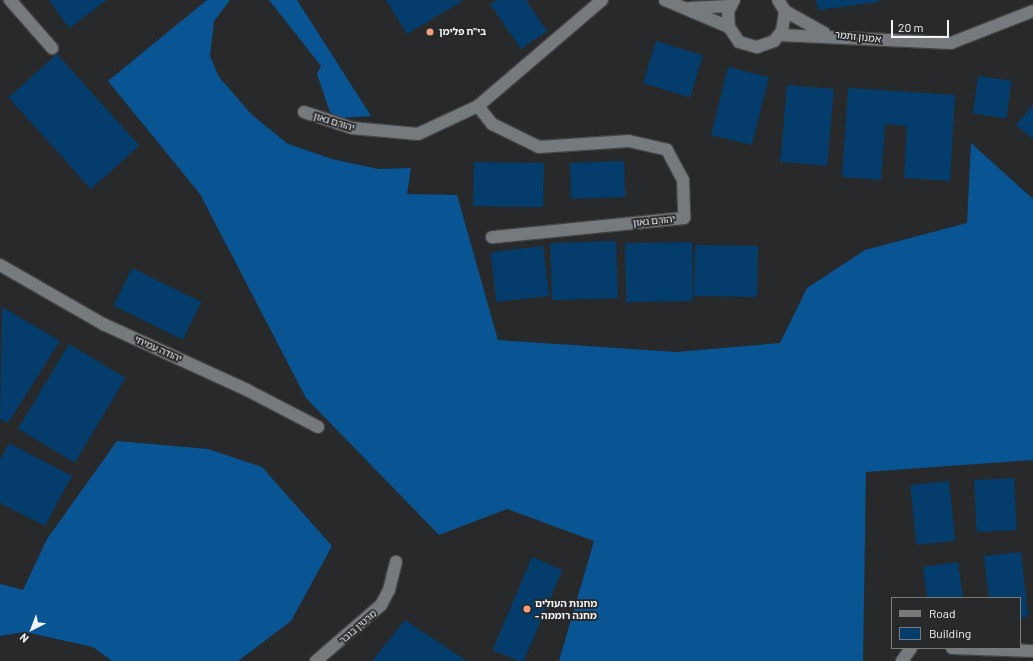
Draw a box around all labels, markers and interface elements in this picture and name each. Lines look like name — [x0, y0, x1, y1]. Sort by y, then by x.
scale bar — [893, 12, 951, 38]
text: 20 m — [898, 20, 924, 34]
marker: בי"ח פלימן — [424, 26, 436, 38]
place label: בי"ח פלימן — [439, 26, 486, 38]
street label: אמנון ותמר — [834, 29, 882, 45]
street label: יהורם גאון — [312, 110, 356, 134]
street label: יהורם גאון — [632, 213, 676, 229]
street label: יהודה עמיחי — [132, 333, 184, 365]
place label: מחנות העולים - מחנה רוממה — [535, 597, 597, 620]
legend — [891, 597, 1021, 649]
marker: מחנות העולים - מחנה רוממה — [522, 604, 532, 614]
text: Road — [929, 606, 956, 620]
street label: מרטין בובר — [337, 608, 379, 646]
north arrow — [12, 609, 52, 649]
text: Building — [929, 626, 971, 640]
text: N — [17, 631, 31, 646]

